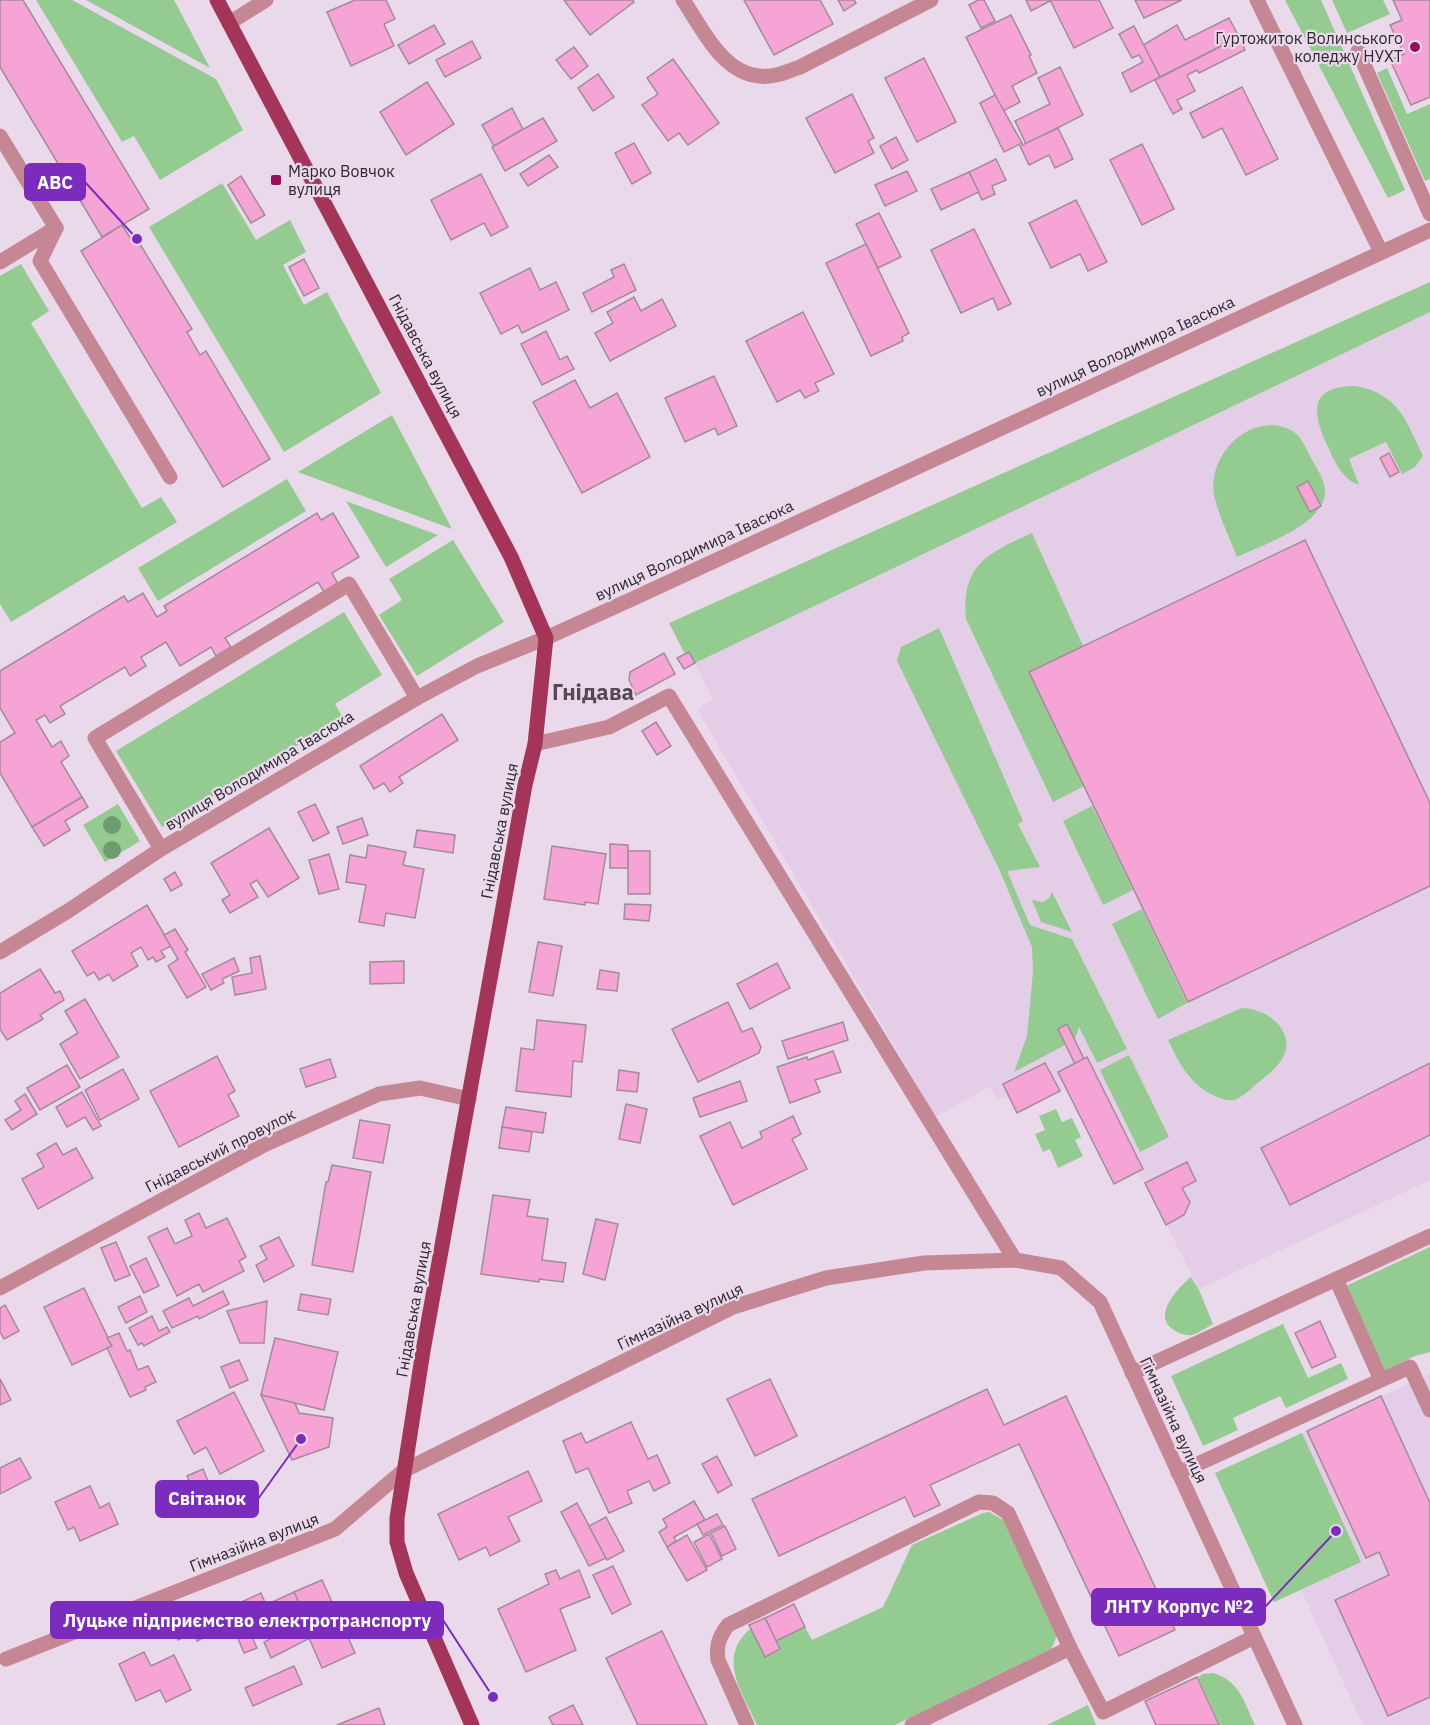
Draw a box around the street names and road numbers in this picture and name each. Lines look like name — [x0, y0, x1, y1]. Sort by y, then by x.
street label: Гнідавська вулиця — [385, 290, 467, 422]
street label: вулиця Володимира Івасюка — [1033, 291, 1238, 401]
street label: вулиця Володимира Івасюка — [592, 495, 797, 605]
street label: вулиця Володимира Івасюка — [161, 705, 357, 834]
street label: Гнідавська вулиця — [476, 761, 522, 901]
street label: Гнідавський провулок — [142, 1103, 299, 1197]
street label: Гнідавська вулиця — [391, 1239, 435, 1379]
street label: Гімназійна вулиця — [614, 1278, 746, 1354]
street label: Гімназійна вулиця — [1136, 1354, 1212, 1486]
street label: Гімназійна вулиця — [186, 1508, 322, 1576]

